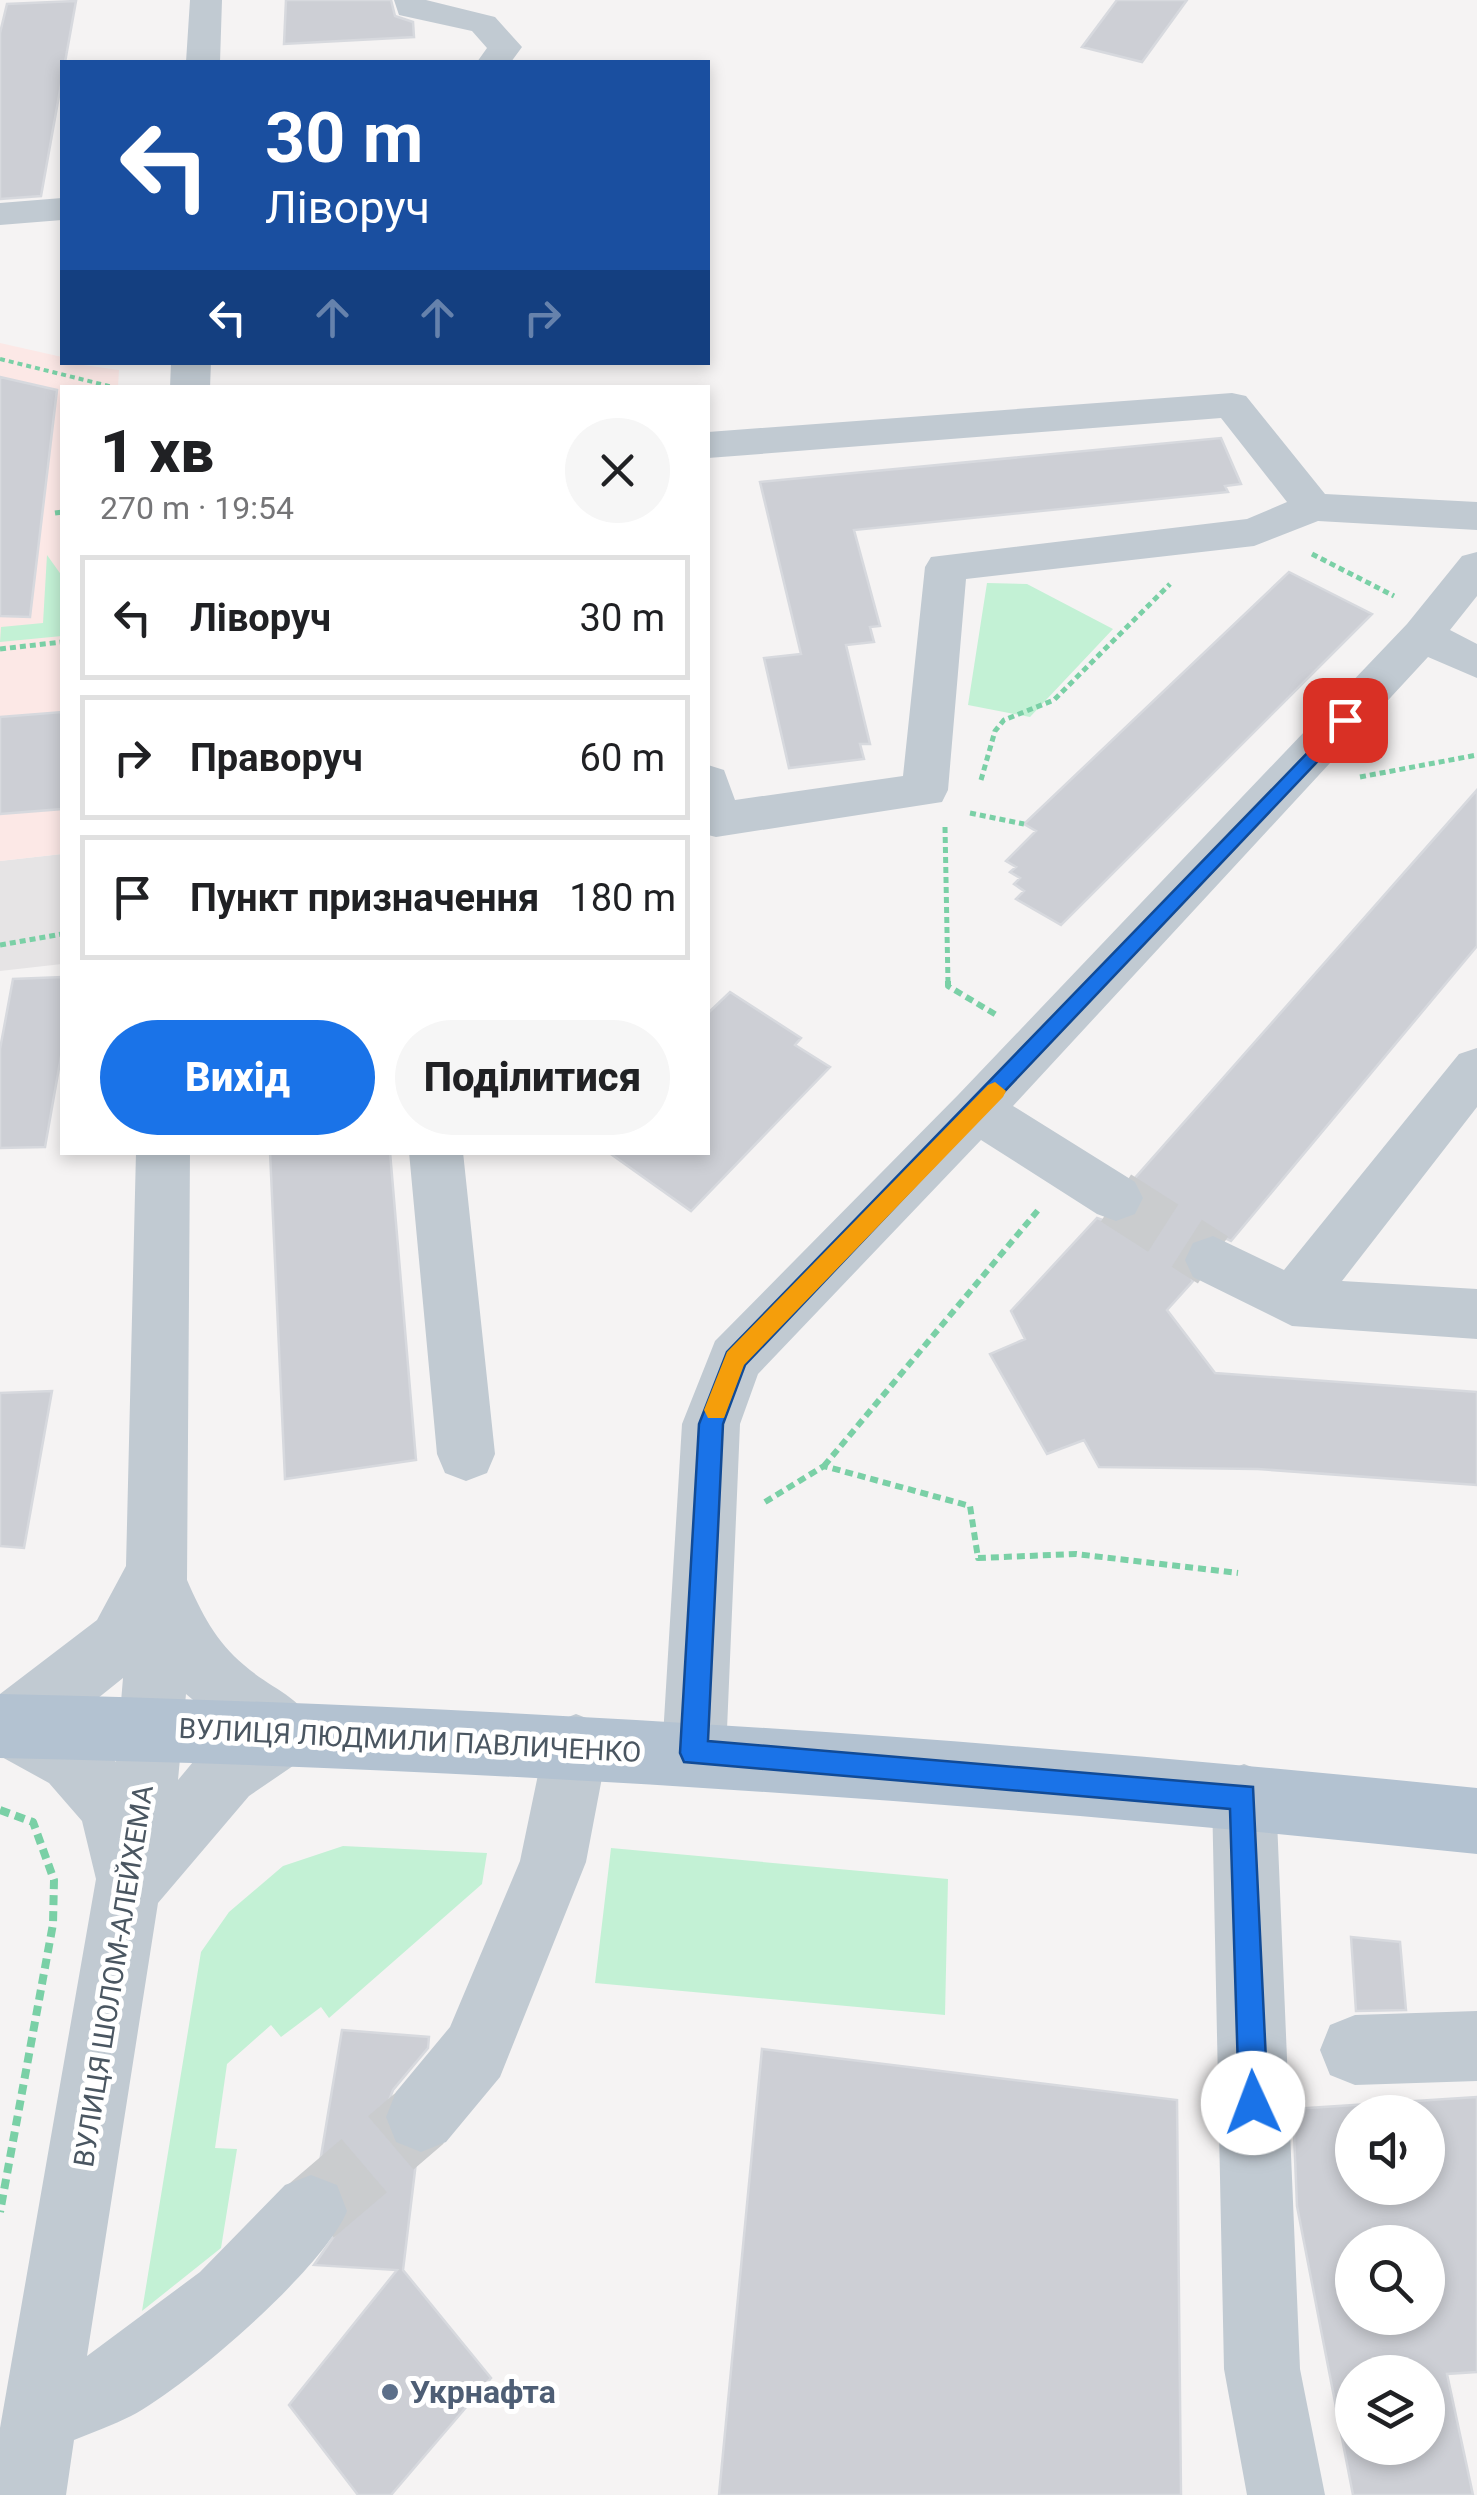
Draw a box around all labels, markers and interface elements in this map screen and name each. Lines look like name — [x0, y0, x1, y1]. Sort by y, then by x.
text: 30 m — [265, 97, 423, 179]
icon: left — [100, 100, 230, 230]
text: Ліворуч — [265, 181, 430, 234]
icon: left — [200, 290, 255, 345]
icon: ahead — [305, 290, 360, 345]
icon: ahead — [410, 290, 465, 345]
icon: right — [515, 290, 570, 345]
text: 1 хв — [100, 416, 214, 487]
button: close — [565, 418, 670, 523]
text: 270 m · 19:54 — [100, 489, 294, 527]
icon: left — [105, 590, 160, 645]
text: Ліворуч — [190, 596, 331, 640]
text: 30 m — [580, 596, 665, 640]
pin — [1303, 678, 1388, 763]
icon: arrive — [1318, 693, 1373, 748]
icon: right — [105, 730, 160, 785]
text: Праворуч — [190, 736, 363, 780]
text: 60 m — [580, 736, 665, 780]
icon: arrive — [105, 870, 160, 925]
text: Пункт призначення — [190, 876, 539, 920]
text: 180 m — [569, 876, 676, 920]
button: Вихід — [100, 1020, 375, 1135]
button: Поділитися — [395, 1020, 670, 1135]
street label: ВУЛИЦЯ ЛЮДМИЛИ ПАВЛИЧЕНКО — [178, 1712, 642, 1769]
street label: ВУЛИЦЯ ШОЛОМ-АЛЕЙХЕМА — [67, 1783, 160, 2169]
position arrow — [1201, 2051, 1305, 2155]
map controls — [1335, 2095, 1445, 2465]
button: sound — [1335, 2095, 1445, 2205]
button: search — [1335, 2225, 1445, 2335]
button: layers — [1335, 2355, 1445, 2465]
place label: Укрнафта — [410, 2373, 556, 2411]
marker: Укрнафта — [379, 2381, 401, 2403]

